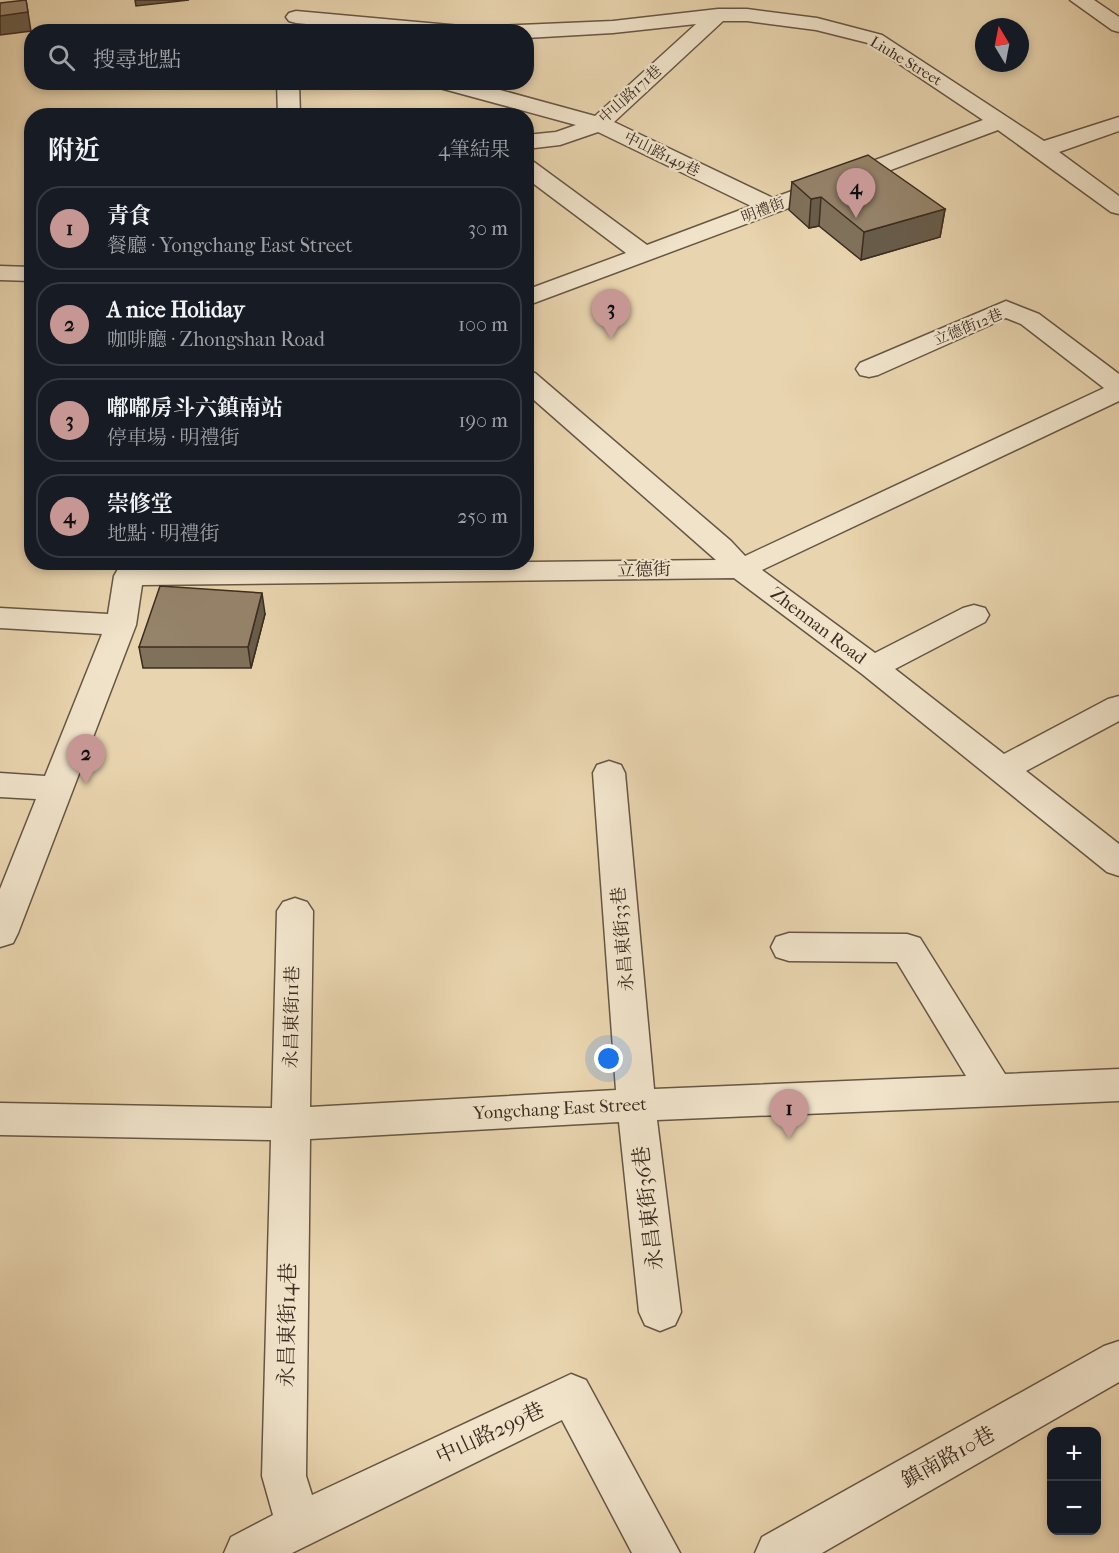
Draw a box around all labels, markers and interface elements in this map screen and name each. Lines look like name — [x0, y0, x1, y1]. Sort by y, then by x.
north arrow — [975, 18, 1029, 72]
search box — [24, 24, 534, 90]
street label: Liuhe Street — [867, 33, 946, 90]
icon: search — [45, 41, 78, 74]
text: 搜尋地點 — [93, 47, 181, 73]
street label: 中山路171巷 — [595, 61, 665, 127]
street label: 中山路149巷 — [621, 128, 703, 180]
text: 附近 — [48, 135, 100, 166]
text: 4筆結果 — [438, 138, 510, 161]
pin: 4 — [836, 168, 876, 218]
street label: 明禮街 — [739, 194, 787, 226]
text: 青食 — [107, 203, 151, 229]
text: 1 — [66, 217, 73, 240]
text: 30 m — [468, 217, 508, 240]
text: 餐廳 · Yongchang East Street — [107, 234, 353, 257]
pin: 3 — [592, 290, 630, 339]
text: A nice Holiday — [107, 297, 244, 323]
street label: 立德街12巷 — [931, 305, 1005, 349]
text: 2 — [64, 313, 75, 336]
text: 100 m — [458, 313, 508, 336]
text: 咖啡廳 · Zhongshan Road — [107, 328, 325, 351]
text: 嘟嘟房斗六鎮南站 — [107, 395, 283, 421]
text: 3 — [65, 409, 74, 432]
text: 190 m — [458, 409, 508, 432]
text: 停車場 · 明禮街 — [107, 426, 240, 449]
text: 崇修堂 — [107, 491, 173, 517]
text: 4 — [64, 505, 75, 528]
text: 250 m — [457, 505, 508, 528]
text: 地點 · 明禮街 — [107, 522, 220, 545]
street label: 立德街 — [617, 559, 671, 581]
street label: Zhennan Road — [766, 583, 870, 669]
pin: 2 — [66, 734, 106, 784]
street label: 永昌東街33巷 — [608, 886, 638, 992]
street label: 永昌東街11巷 — [281, 965, 303, 1069]
your location — [594, 1044, 623, 1073]
pin: 1 — [770, 1090, 808, 1139]
street label: Yongchang East Street — [472, 1094, 648, 1124]
street label: 永昌東街36巷 — [628, 1145, 668, 1271]
street label: 永昌東街14巷 — [274, 1262, 300, 1388]
street label: 中山路299巷 — [432, 1397, 548, 1469]
street label: 鎮南路10巷 — [897, 1422, 999, 1492]
map controls — [1047, 1427, 1101, 1535]
button: + — [1047, 1427, 1101, 1481]
button: − — [1047, 1481, 1101, 1535]

